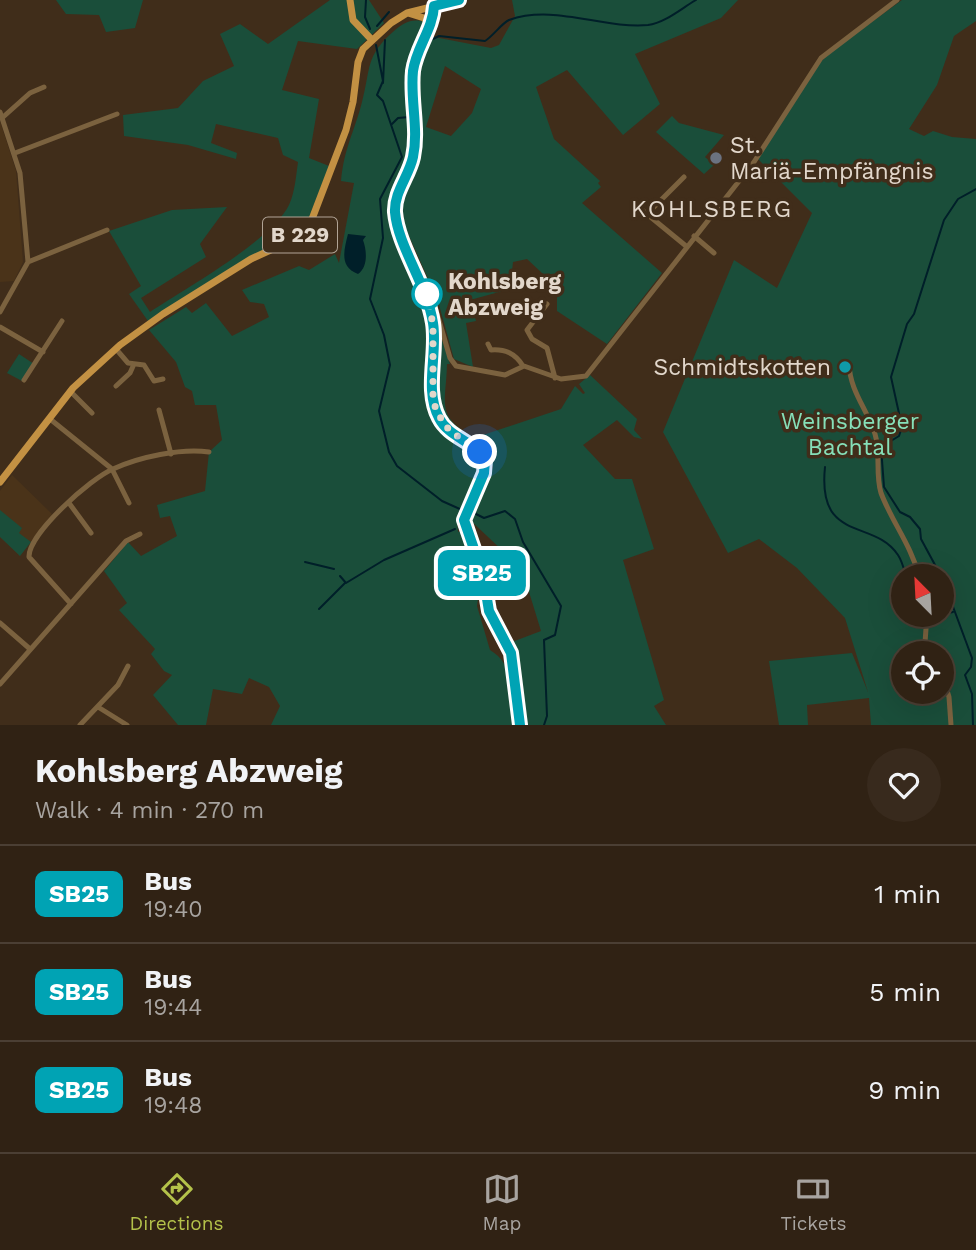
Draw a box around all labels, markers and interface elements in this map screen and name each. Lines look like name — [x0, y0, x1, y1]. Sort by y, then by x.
place label: St. Mariä-Empfängnis — [730, 132, 934, 185]
marker: St. Mariä-Empfängnis — [708, 150, 724, 166]
district label: KOHLSBERG — [631, 195, 793, 223]
road number: B 229 — [263, 218, 337, 252]
place label: Kohlsberg Abzweig — [448, 268, 561, 321]
marker: Kohlsberg Abzweig — [412, 279, 442, 309]
place label: Schmidtskotten — [653, 354, 831, 381]
marker: Schmidtskotten — [837, 359, 853, 375]
park label: Weinsberger Bachtal — [781, 408, 919, 461]
your location — [462, 434, 497, 469]
line badge: SB25 — [433, 550, 531, 596]
text: SB25 — [452, 559, 512, 587]
north arrow — [891, 564, 954, 626]
map controls — [891, 564, 954, 704]
button: locate — [891, 641, 954, 704]
button: heart — [867, 748, 941, 822]
text: Kohlsberg Abzweig — [35, 751, 342, 790]
text: Walk · 4 min · 270 m — [35, 797, 264, 824]
text: Bus — [144, 866, 192, 896]
text: 1 min — [874, 879, 941, 909]
text: SB25 — [49, 880, 109, 908]
text: 19:40 — [144, 896, 203, 923]
text: Bus — [144, 964, 192, 994]
text: 5 min — [869, 977, 941, 1007]
text: SB25 — [49, 978, 109, 1006]
text: 19:44 — [144, 994, 202, 1021]
text: Bus — [144, 1062, 192, 1092]
text: 9 min — [868, 1075, 941, 1105]
text: SB25 — [49, 1076, 109, 1104]
text: 19:48 — [144, 1092, 202, 1119]
tab: Directions — [130, 1170, 223, 1235]
tab: Map — [483, 1170, 521, 1235]
tab: Tickets — [780, 1170, 846, 1235]

